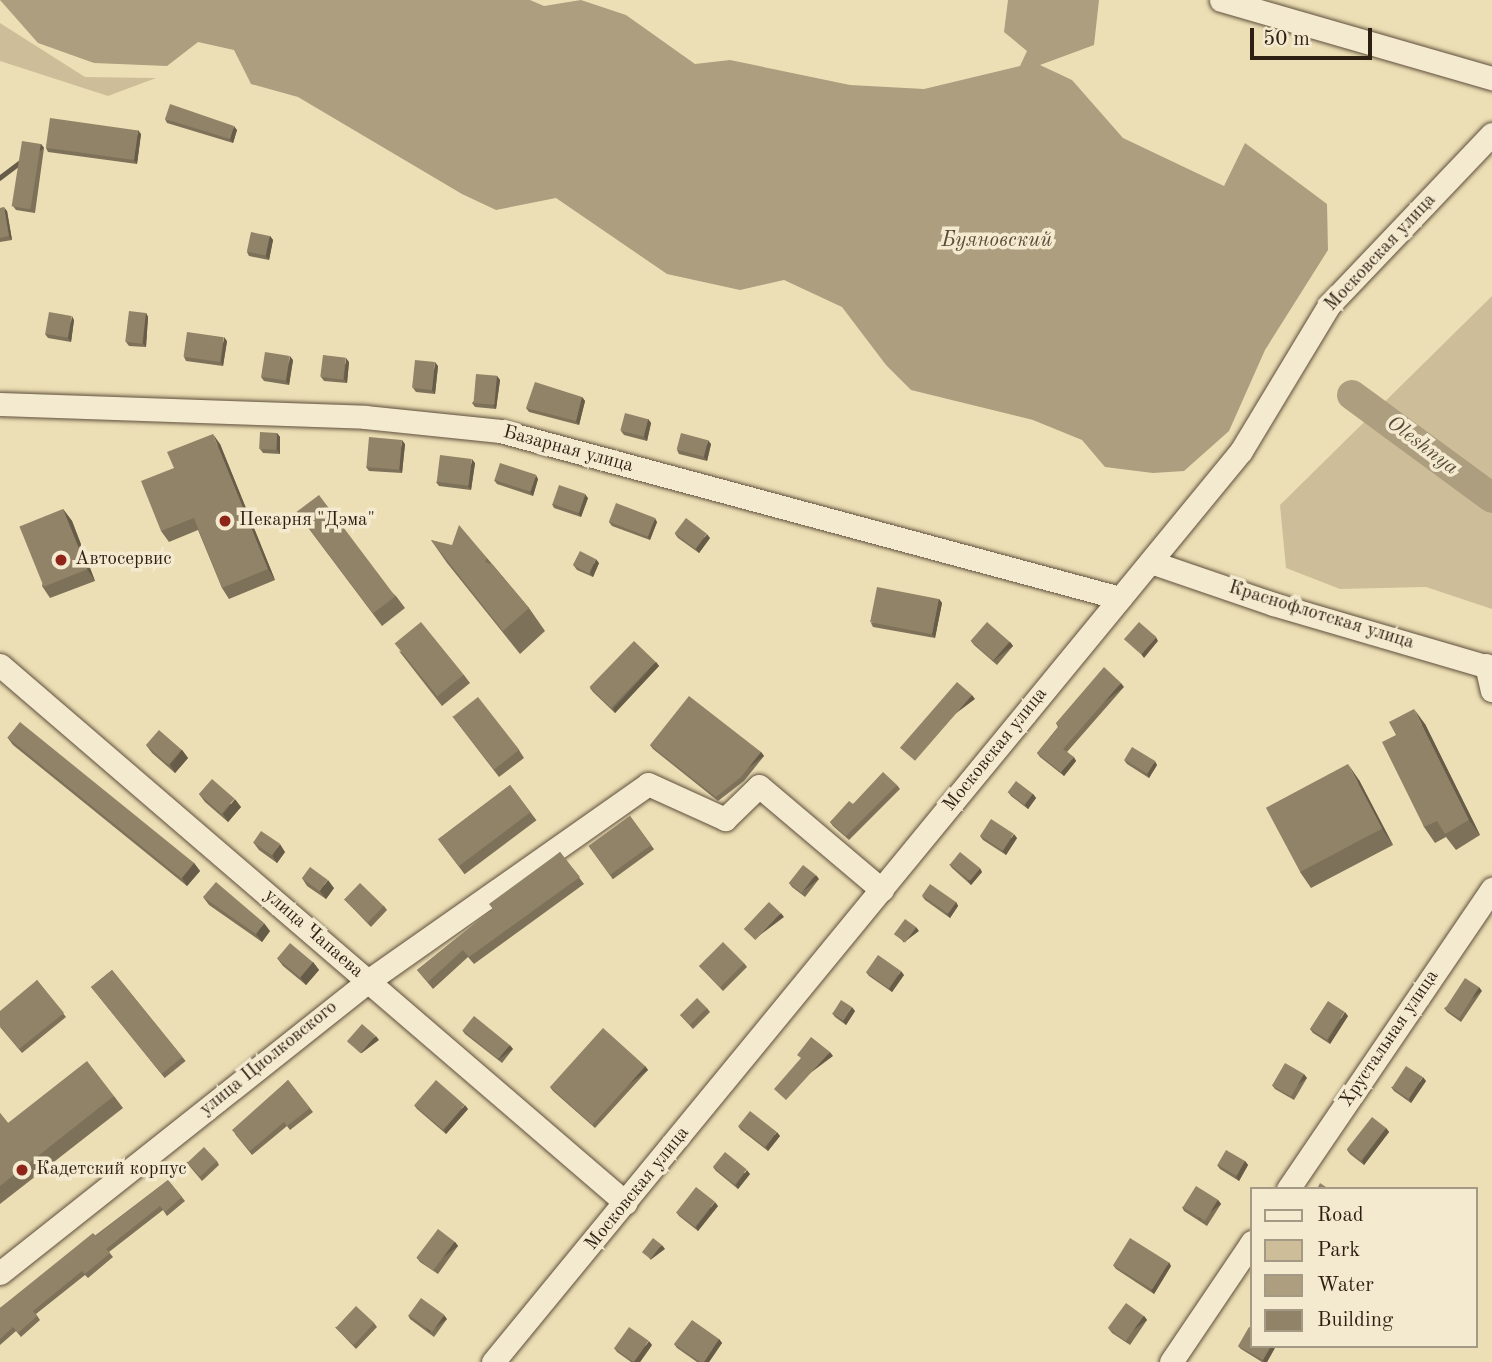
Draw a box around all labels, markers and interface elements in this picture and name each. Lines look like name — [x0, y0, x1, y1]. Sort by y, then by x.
scale bar — [1254, 14, 1376, 58]
text: 50 m — [1263, 29, 1310, 50]
street label: Московская улица — [1321, 189, 1441, 317]
water label: Буяновский — [942, 228, 1052, 254]
water label: Oleshnya — [1381, 411, 1463, 481]
street label: Базарная улица — [500, 422, 636, 478]
place label: Пекарня "Дэма" — [239, 510, 375, 532]
marker: Пекарня "Дэма" — [217, 513, 233, 529]
place label: Автосервис — [75, 549, 172, 571]
marker: Автосервис — [53, 552, 69, 568]
street label: Краснофлотская улица — [1225, 577, 1417, 655]
street label: Московская улица — [939, 683, 1053, 817]
street label: улица Чапаева — [259, 885, 367, 983]
street label: Хрустальная улица — [1336, 966, 1444, 1112]
street label: улица Циолковского — [196, 997, 342, 1121]
street label: Московская улица — [581, 1122, 695, 1256]
place label: Кадетский корпус — [36, 1159, 186, 1181]
marker: Кадетский корпус — [14, 1162, 30, 1178]
legend — [1250, 1187, 1478, 1348]
text: Road — [1317, 1205, 1364, 1226]
text: Park — [1317, 1240, 1360, 1261]
text: Water — [1317, 1275, 1374, 1296]
text: Building — [1317, 1310, 1393, 1331]

